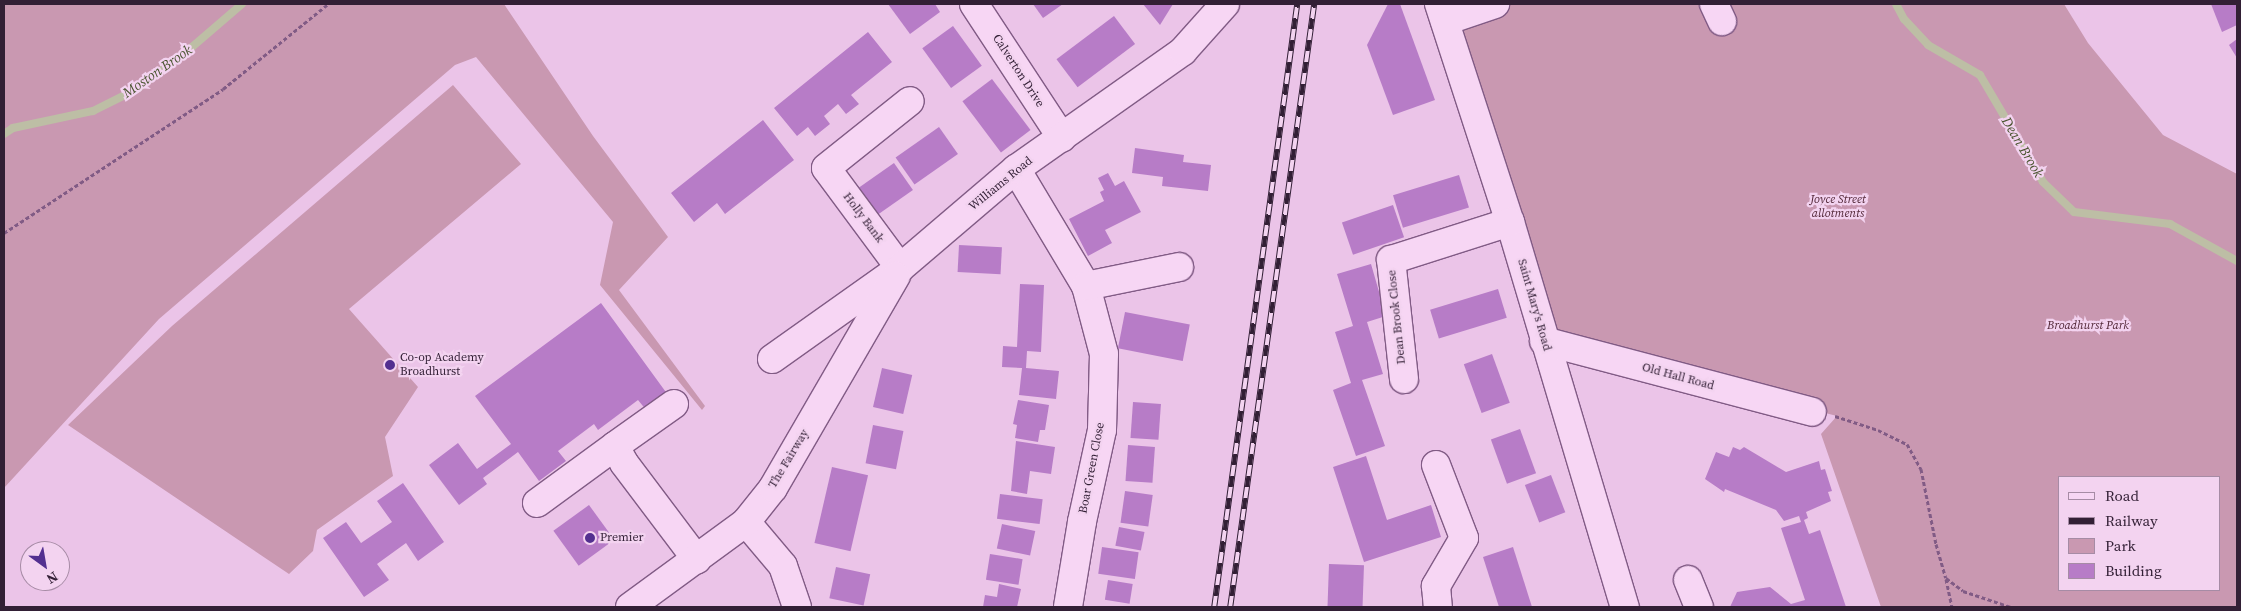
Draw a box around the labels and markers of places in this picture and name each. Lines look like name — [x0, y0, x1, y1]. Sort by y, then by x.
place label: Co-op Academy Broadhurst — [400, 351, 484, 379]
marker: Co-op Academy Broadhurst — [384, 359, 396, 371]
place label: Premier — [600, 531, 644, 545]
marker: Premier — [584, 532, 596, 544]

